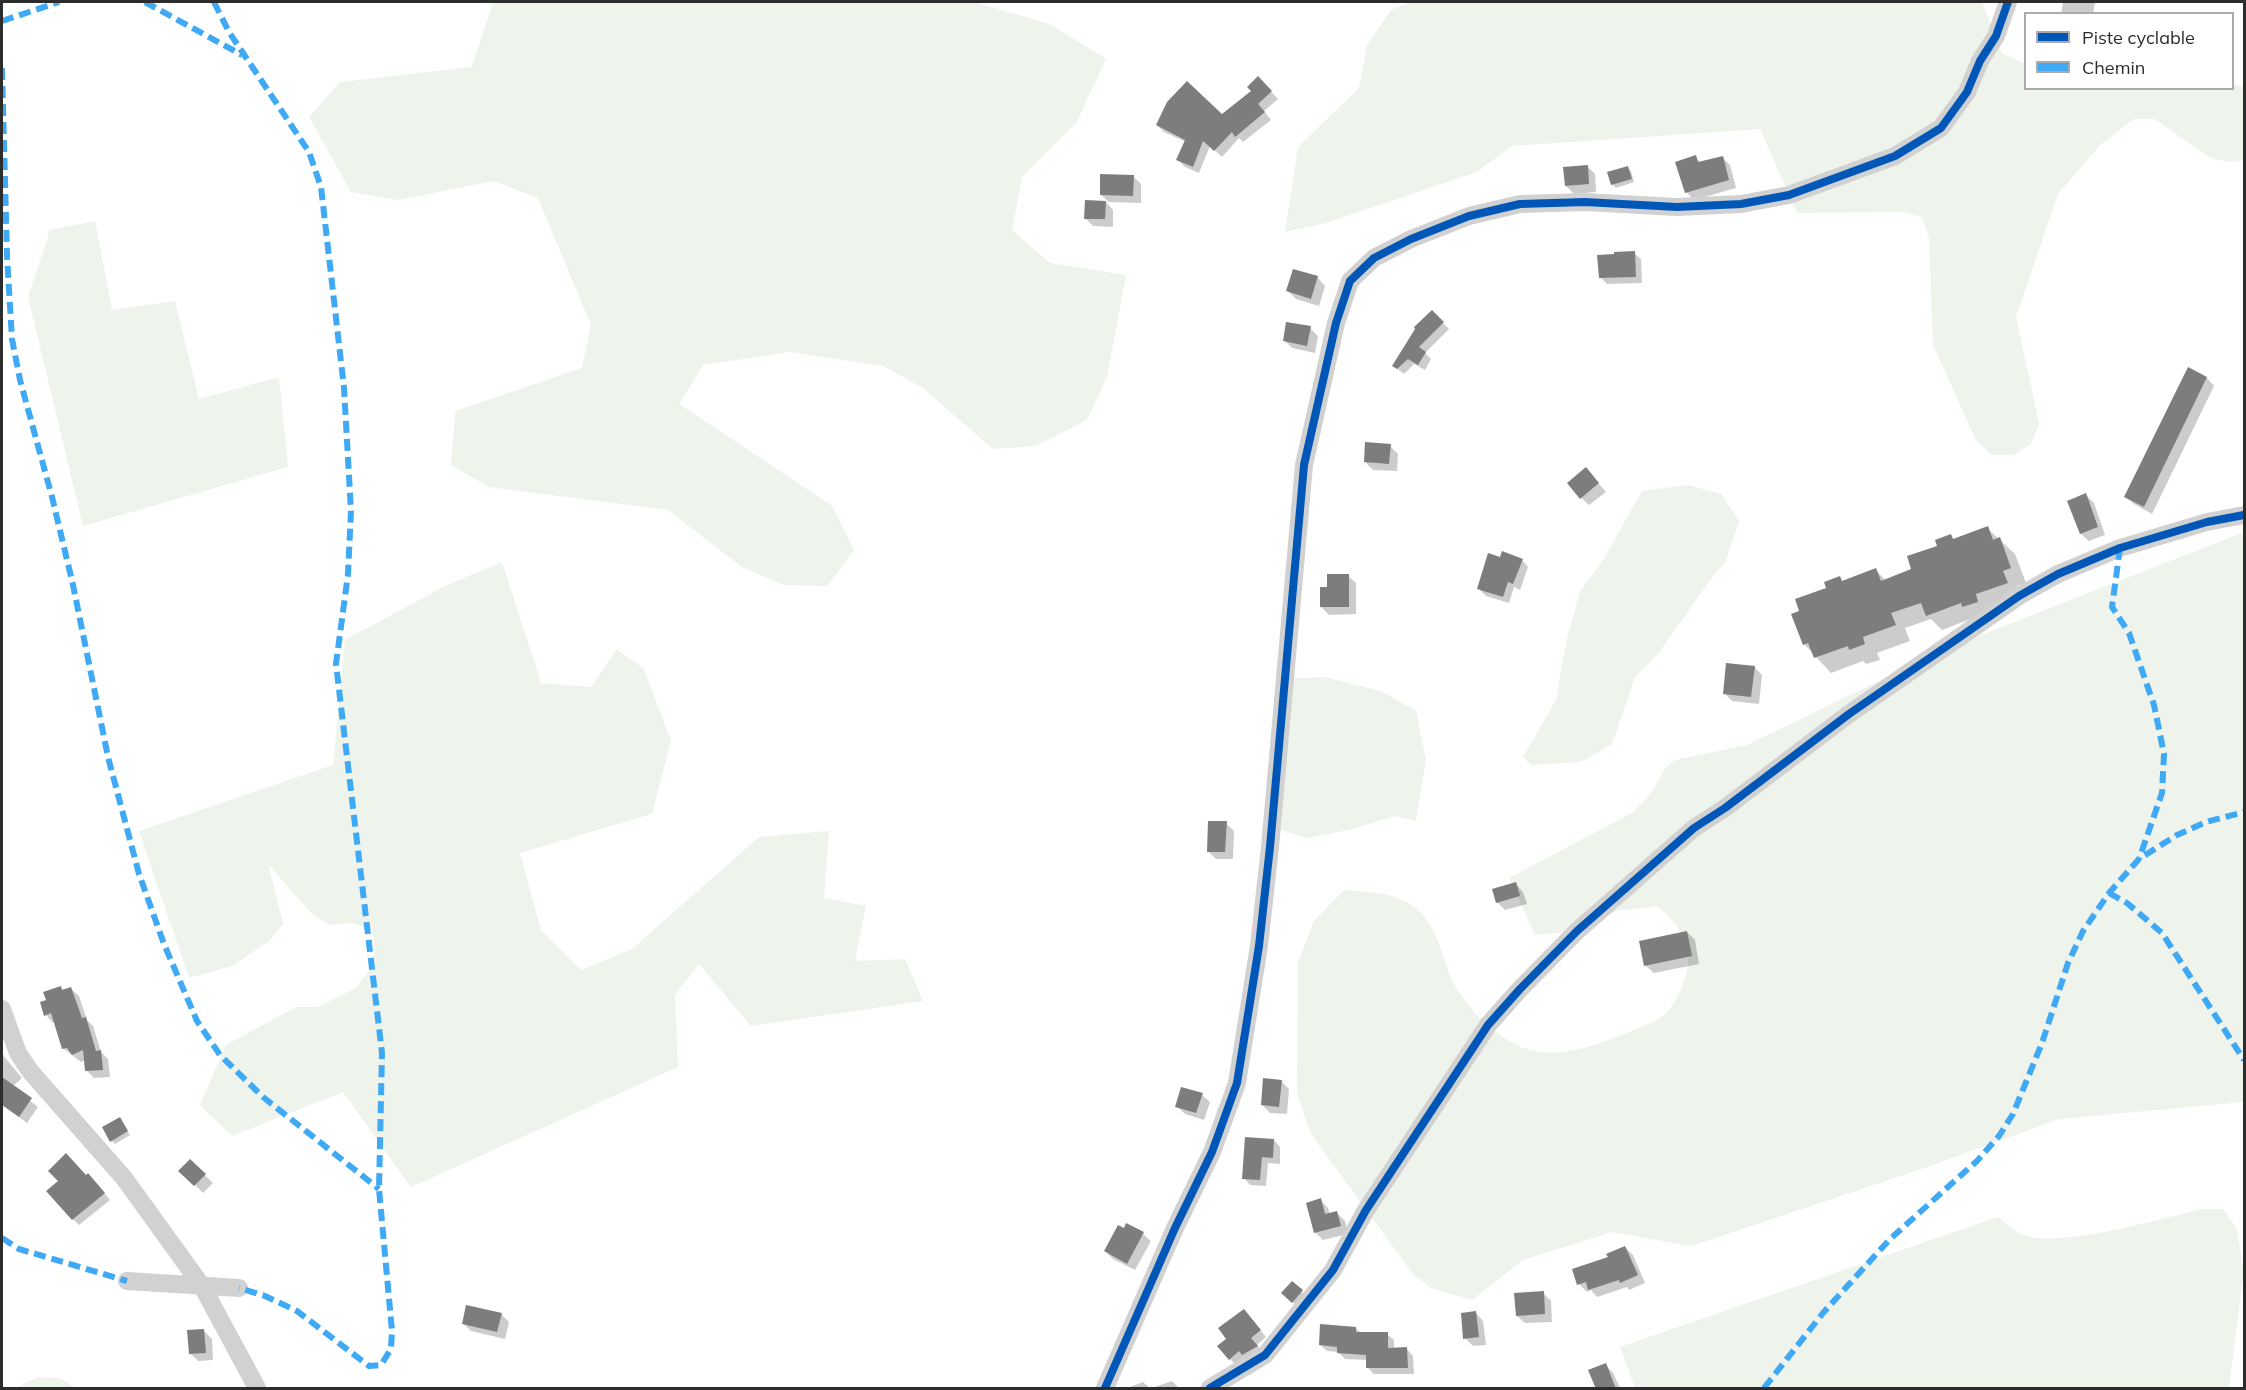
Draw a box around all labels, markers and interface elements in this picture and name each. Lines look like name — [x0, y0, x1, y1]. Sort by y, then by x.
legend — [2024, 12, 2234, 90]
text: Piste cyclable — [2082, 26, 2195, 49]
text: Chemin — [2082, 56, 2145, 79]

